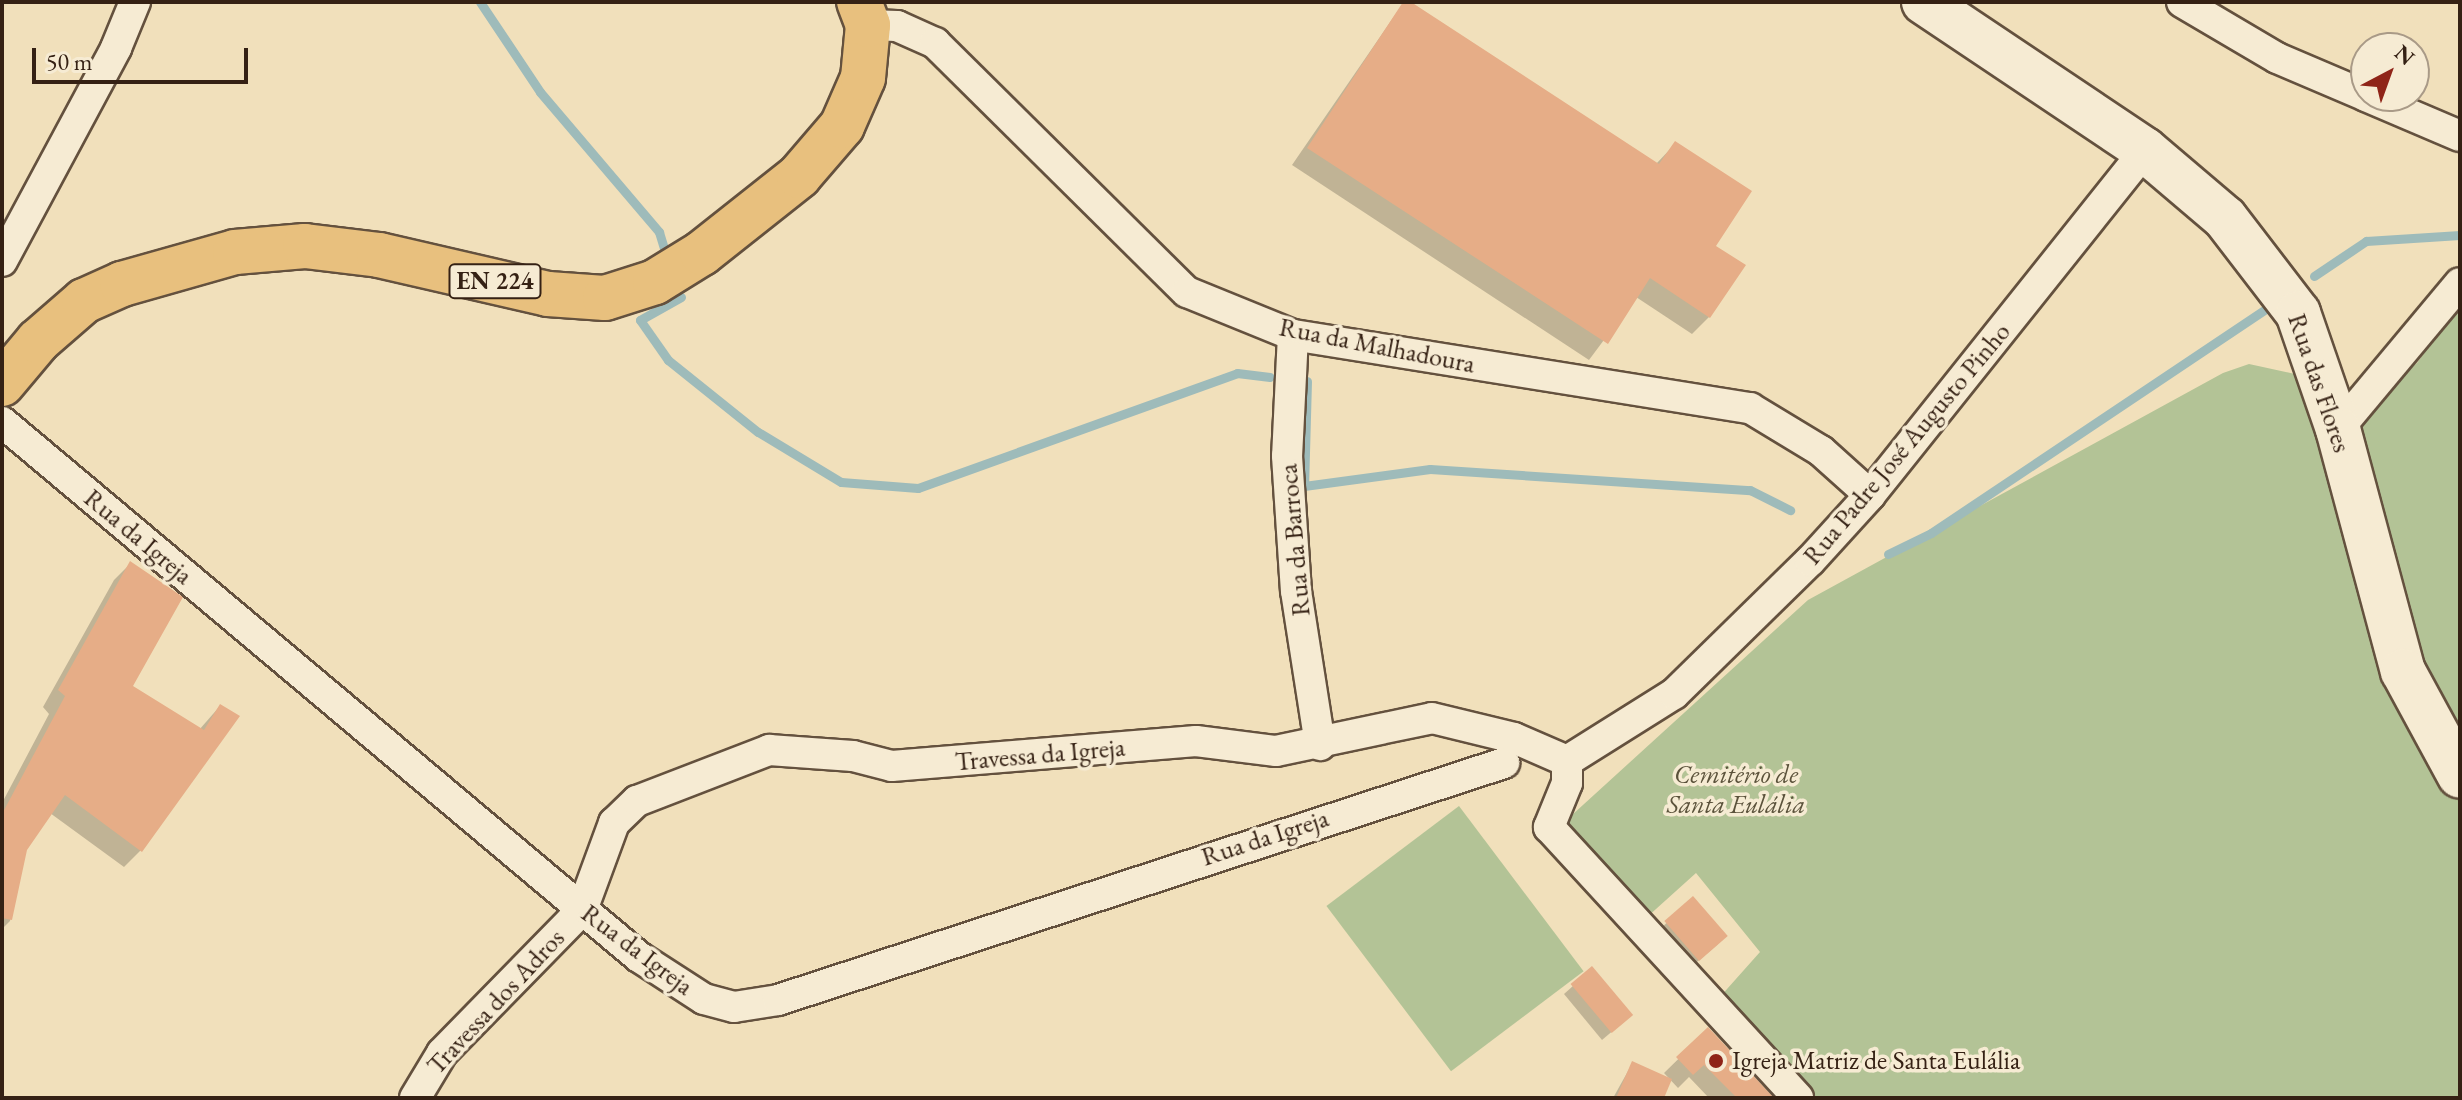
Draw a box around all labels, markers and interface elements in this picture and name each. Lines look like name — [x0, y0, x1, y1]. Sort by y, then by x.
scale bar — [36, 32, 252, 82]
north arrow — [2350, 32, 2430, 112]
text: N — [2389, 38, 2421, 72]
text: 50 m — [46, 46, 93, 77]
road number: EN 224 — [447, 261, 543, 301]
street label: Rua das Flores — [2281, 310, 2357, 456]
street label: Rua da Malhadoura — [1277, 312, 1477, 380]
street label: Rua Padre José Augusto Pinho — [1797, 317, 2017, 571]
street label: Rua da Barroca — [1273, 462, 1317, 618]
street label: Rua da Igreja — [78, 483, 198, 591]
street label: Travessa da Igreja — [954, 732, 1126, 778]
park label: Cemitério de Santa Eulália — [1667, 759, 1805, 820]
street label: Rua da Igreja — [1198, 803, 1332, 873]
street label: Rua da Igreja — [575, 898, 699, 1002]
street label: Travessa dos Adros — [421, 923, 571, 1081]
place label: Igreja Matriz de Santa Eulália — [1732, 1045, 2020, 1077]
marker: Igreja Matriz de Santa Eulália — [1707, 1052, 1725, 1070]

